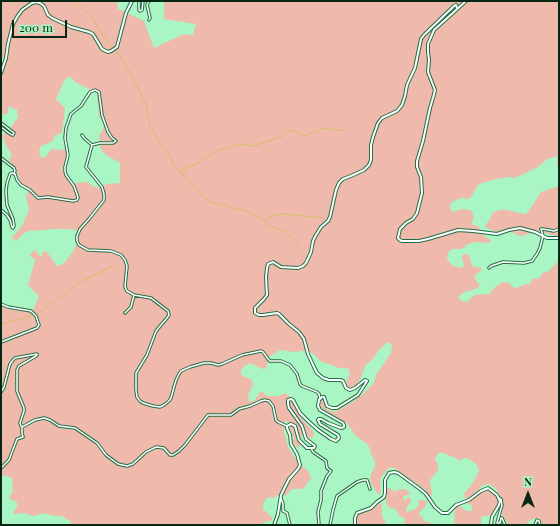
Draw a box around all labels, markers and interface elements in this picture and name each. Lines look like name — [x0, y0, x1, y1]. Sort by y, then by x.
scale bar — [14, 12, 69, 38]
text: 200 m — [19, 19, 53, 35]
north arrow — [508, 474, 548, 514]
text: N — [524, 474, 532, 489]

